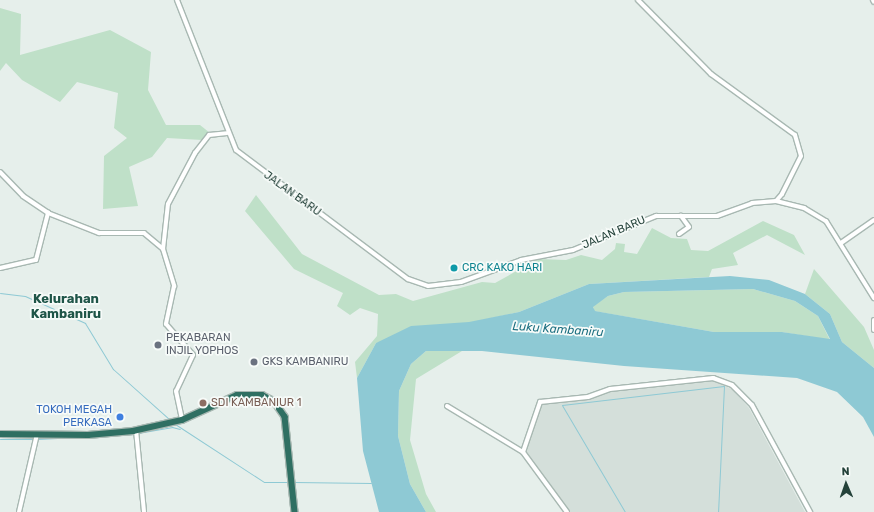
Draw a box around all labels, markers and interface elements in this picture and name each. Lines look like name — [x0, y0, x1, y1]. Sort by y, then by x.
street label: JALAN BARU — [261, 169, 323, 219]
street label: JALAN BARU — [580, 214, 648, 252]
place label: CRC KAKO HARI — [462, 261, 542, 275]
marker: CRC KAKO HARI — [449, 263, 459, 273]
district label: Kelurahan Kambaniru — [31, 292, 101, 323]
water label: Luku Kambaniru — [512, 320, 604, 340]
place label: PEKABARAN INJIL YOPHOS — [166, 332, 239, 358]
marker: PEKABARAN INJIL YOPHOS — [153, 340, 163, 350]
place label: GKS KAMBANIRU — [262, 355, 348, 369]
marker: GKS KAMBANIRU — [249, 357, 259, 367]
place label: SDI KAMBANIUR 1 — [211, 396, 301, 410]
marker: SDI KAMBANIUR 1 — [198, 398, 208, 408]
place label: TOKOH MEGAH PERKASA — [36, 404, 112, 430]
marker: TOKOH MEGAH PERKASA — [115, 412, 125, 422]
north arrow — [826, 464, 866, 504]
text: N — [841, 465, 850, 478]

